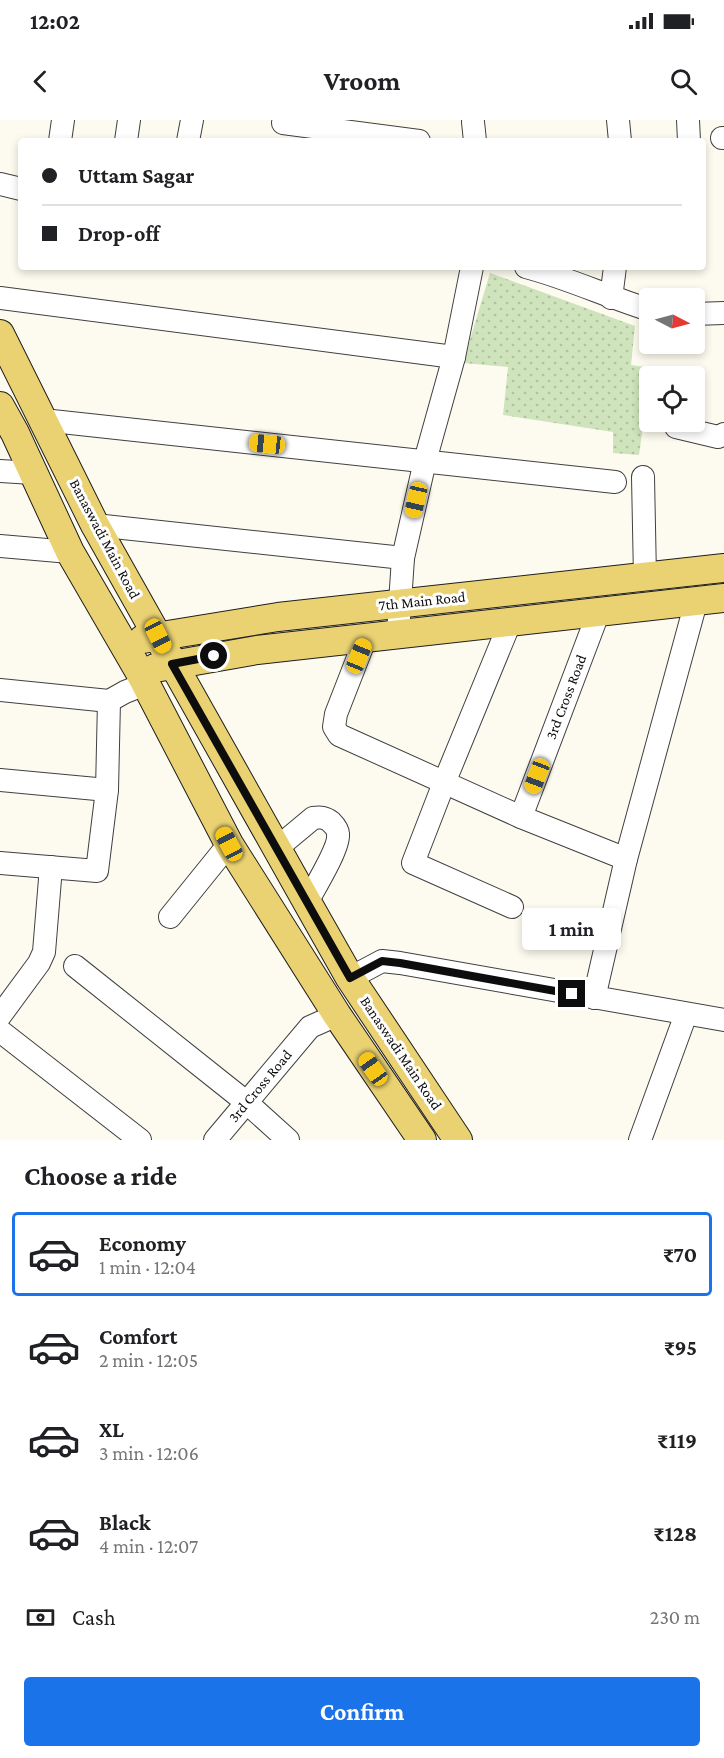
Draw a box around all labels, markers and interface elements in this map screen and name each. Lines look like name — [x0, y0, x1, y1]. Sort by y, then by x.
text: 12:02 — [30, 9, 80, 34]
icon: back — [24, 65, 57, 98]
icon: search — [667, 65, 700, 98]
text: Vroom — [324, 66, 400, 96]
text: Uttam Sagar — [78, 163, 194, 188]
text: Drop-off — [78, 221, 160, 246]
north arrow — [639, 288, 705, 354]
map controls — [639, 288, 705, 432]
button: locate — [639, 366, 705, 432]
car — [248, 433, 286, 455]
street label: Banaswadi Main Road — [67, 476, 143, 602]
car — [403, 480, 429, 520]
street label: 7th Main Road — [378, 588, 466, 614]
car — [142, 616, 174, 656]
car — [344, 636, 374, 676]
route start — [200, 642, 227, 669]
street label: 3rd Cross Road — [543, 652, 589, 741]
car — [522, 756, 552, 796]
car — [213, 824, 245, 864]
callout: 1 min — [522, 907, 622, 949]
text: 1 min — [549, 918, 594, 940]
route end — [558, 980, 585, 1007]
street label: Banaswadi Main Road — [357, 993, 445, 1113]
street label: 3rd Cross Road — [225, 1047, 295, 1125]
car — [355, 1049, 391, 1089]
text: Choose a ride — [24, 1161, 177, 1191]
icon: car — [27, 1227, 81, 1281]
text: Economy — [99, 1231, 186, 1256]
text: ₹70 — [663, 1242, 697, 1267]
text: 1 min · 12:04 — [99, 1256, 196, 1278]
icon: car — [27, 1320, 81, 1374]
text: Comfort — [99, 1324, 177, 1349]
text: ₹95 — [664, 1335, 697, 1360]
text: 2 min · 12:05 — [99, 1349, 198, 1371]
icon: car — [27, 1413, 81, 1467]
text: XL — [99, 1417, 124, 1442]
text: ₹119 — [657, 1428, 697, 1453]
text: 3 min · 12:06 — [99, 1442, 199, 1464]
icon: car — [27, 1506, 81, 1560]
text: Black — [99, 1510, 151, 1535]
text: ₹128 — [653, 1521, 697, 1546]
text: 4 min · 12:07 — [99, 1535, 198, 1557]
icon: cash — [24, 1601, 57, 1634]
text: Cash — [72, 1605, 116, 1630]
text: 230 m — [650, 1606, 700, 1628]
button: Confirm — [24, 1677, 700, 1746]

